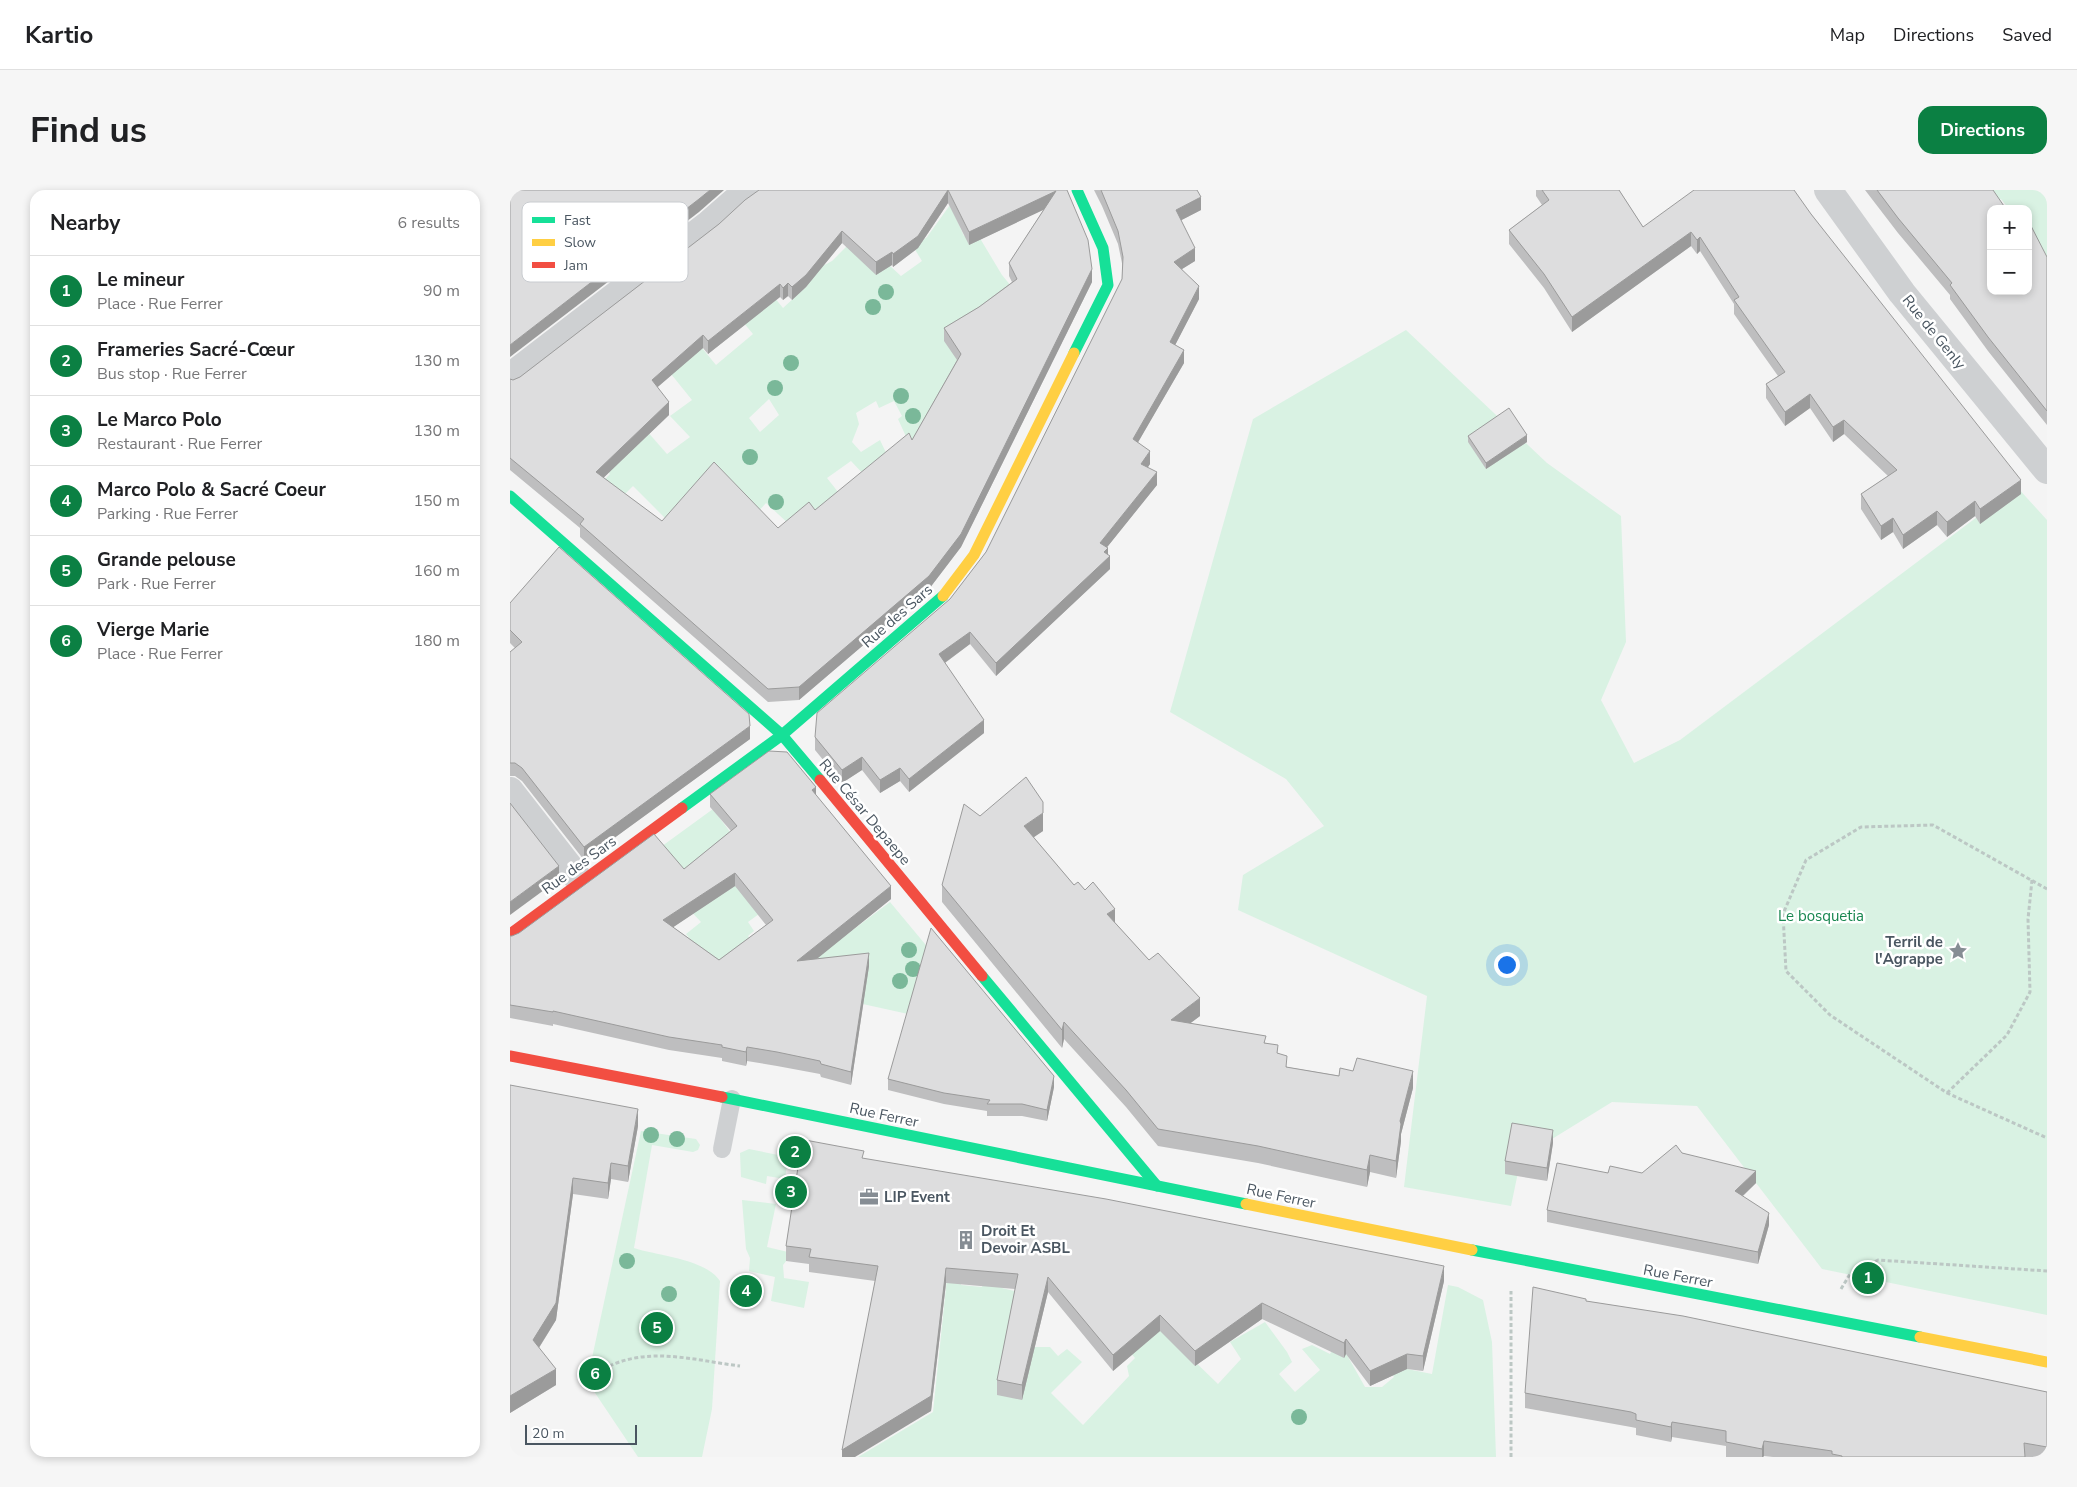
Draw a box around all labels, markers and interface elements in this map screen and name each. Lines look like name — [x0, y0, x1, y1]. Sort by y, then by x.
text: Kartio — [25, 19, 93, 51]
text: Map — [1830, 23, 1865, 47]
text: Directions — [1893, 23, 1974, 47]
text: Saved — [2002, 23, 2052, 47]
button: Directions — [1918, 106, 2047, 154]
text: Find us — [30, 107, 147, 154]
legend — [522, 202, 688, 282]
map controls — [1987, 205, 2032, 295]
button: + — [1987, 205, 2032, 250]
text: Nearby — [50, 209, 120, 237]
text: Fast — [564, 211, 590, 230]
text: 6 results — [398, 212, 460, 234]
text: Slow — [564, 233, 596, 252]
button: − — [1987, 250, 2032, 295]
text: Jam — [563, 256, 588, 275]
text: Le mineur — [97, 267, 184, 293]
text: 1 — [61, 280, 71, 302]
text: 90 m — [423, 280, 460, 302]
street label: Rue de Genly — [1898, 291, 1970, 374]
text: Place · Rue Ferrer — [97, 293, 223, 315]
text: Frameries Sacré-Cœur — [97, 337, 295, 363]
text: 2 — [61, 350, 71, 372]
text: 130 m — [413, 350, 460, 372]
text: Bus stop · Rue Ferrer — [97, 363, 247, 385]
text: Le Marco Polo — [97, 407, 222, 433]
text: 3 — [61, 420, 71, 442]
text: 130 m — [413, 420, 460, 442]
text: Restaurant · Rue Ferrer — [97, 433, 262, 455]
text: Marco Polo & Sacré Coeur — [97, 477, 326, 503]
text: 4 — [61, 490, 71, 512]
text: 150 m — [413, 490, 460, 512]
text: Parking · Rue Ferrer — [97, 503, 238, 525]
text: Grande pelouse — [97, 547, 236, 573]
text: 5 — [61, 560, 71, 582]
text: 160 m — [413, 560, 460, 582]
text: Park · Rue Ferrer — [97, 573, 216, 595]
street label: Rue des Sars — [857, 580, 937, 652]
text: Vierge Marie — [97, 617, 209, 643]
text: 6 — [61, 630, 71, 652]
text: 180 m — [413, 630, 460, 652]
text: Place · Rue Ferrer — [97, 643, 223, 665]
street label: Rue César Depaepe — [815, 755, 915, 869]
street label: Rue des Sars — [538, 831, 620, 899]
park label: Le bosquetia — [1778, 906, 1864, 926]
place label: Terril de l'Agrappe — [1875, 932, 1943, 969]
place icon: Terril de l'Agrappe — [1947, 940, 1969, 962]
your location — [1494, 952, 1520, 978]
street label: Rue Ferrer — [848, 1098, 921, 1132]
pin: 2 — [779, 1133, 811, 1171]
pin: 3 — [775, 1173, 807, 1211]
street label: Rue Ferrer — [1245, 1179, 1318, 1213]
office icon: LIP Event — [858, 1186, 880, 1208]
place label: LIP Event — [884, 1187, 950, 1207]
place label: Droit Et Devoir ASBL — [981, 1221, 1070, 1258]
building icon: Droit Et Devoir ASBL — [955, 1229, 977, 1251]
street label: Rue Ferrer — [1642, 1259, 1715, 1293]
pin: 1 — [1852, 1259, 1884, 1297]
pin: 4 — [730, 1272, 762, 1310]
pin: 5 — [641, 1309, 673, 1347]
pin: 6 — [579, 1355, 611, 1393]
scale bar — [525, 1422, 638, 1445]
text: 20 m — [532, 1424, 564, 1443]

